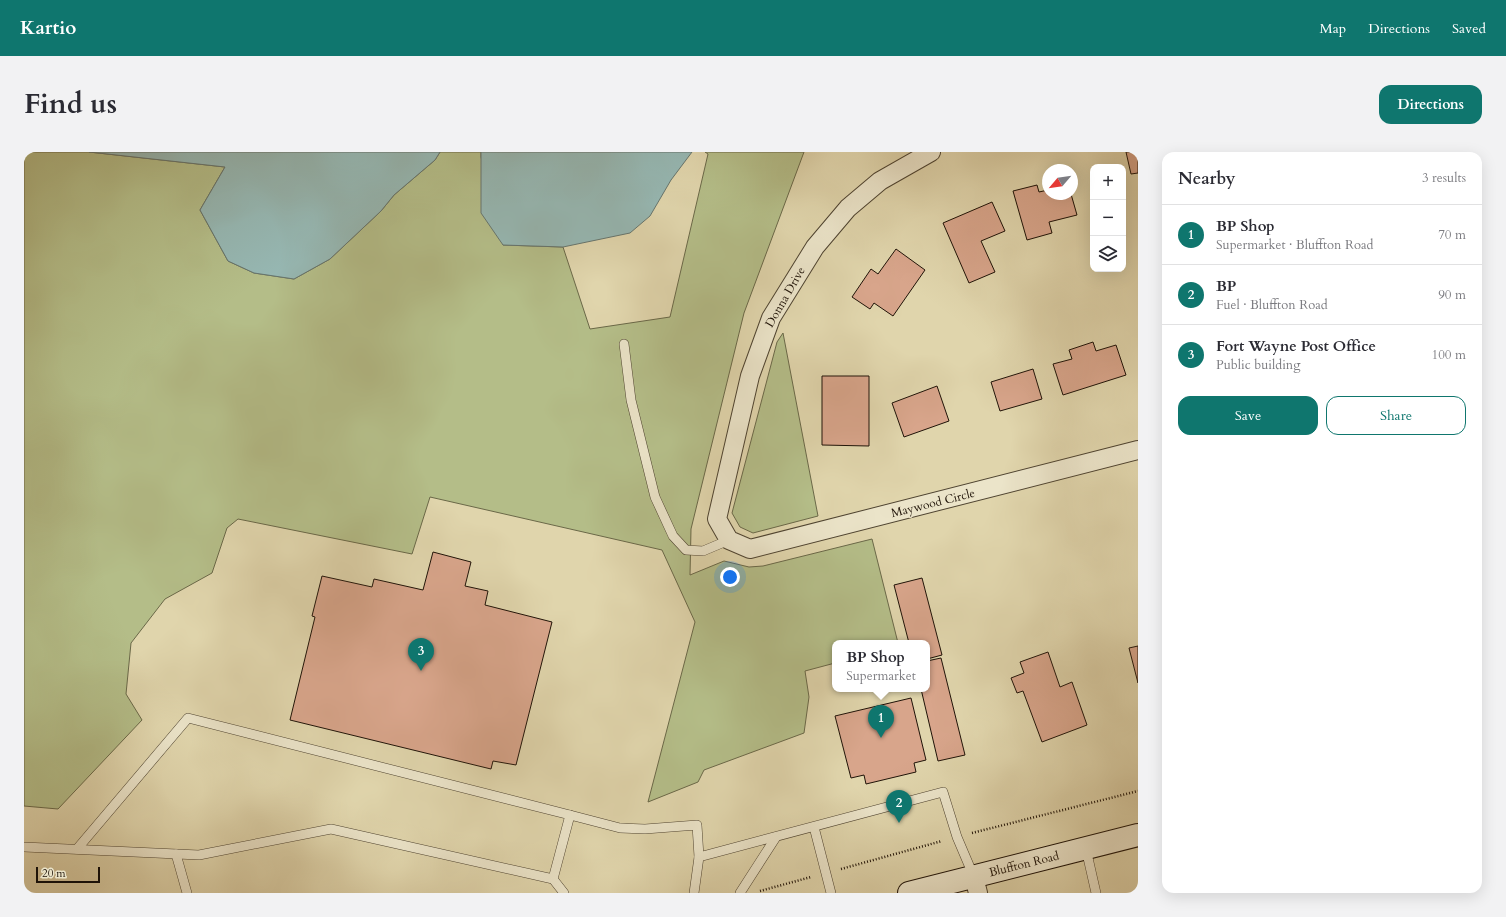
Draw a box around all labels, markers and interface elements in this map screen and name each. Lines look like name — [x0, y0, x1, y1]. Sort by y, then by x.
text: Kartio — [20, 15, 76, 41]
text: Map — [1320, 19, 1346, 38]
text: Directions — [1368, 19, 1430, 38]
text: Saved — [1452, 19, 1486, 38]
text: Find us — [24, 85, 117, 123]
button: Directions — [1379, 85, 1482, 124]
north arrow — [1042, 164, 1078, 200]
map controls — [1090, 164, 1126, 272]
button: + — [1090, 164, 1126, 200]
text: Nearby — [1178, 167, 1235, 190]
text: 3 results — [1422, 169, 1466, 187]
button: − — [1090, 200, 1126, 236]
text: BP Shop — [1216, 216, 1275, 236]
text: 1 — [1188, 226, 1194, 244]
text: 70 m — [1438, 226, 1466, 244]
button: layers — [1090, 236, 1126, 272]
text: Supermarket · Bluffton Road — [1216, 236, 1374, 254]
street label: Donna Drive — [761, 264, 809, 330]
text: BP — [1216, 276, 1236, 296]
text: 2 — [1188, 286, 1194, 304]
text: 90 m — [1438, 286, 1466, 304]
text: Fuel · Bluffton Road — [1216, 296, 1328, 314]
text: Fort Wayne Post Office — [1216, 336, 1376, 356]
text: 3 — [1188, 346, 1194, 364]
text: 100 m — [1432, 346, 1466, 364]
text: Public building — [1216, 356, 1301, 374]
button: Save — [1178, 396, 1318, 435]
button: Share — [1326, 396, 1466, 435]
street label: Maywood Circle — [889, 485, 977, 521]
your location — [720, 567, 740, 587]
pin: 3 — [408, 638, 434, 671]
popup — [832, 640, 930, 692]
text: BP Shop — [846, 647, 905, 667]
text: Supermarket — [846, 667, 916, 685]
pin: 1 — [868, 705, 894, 738]
pin: 2 — [886, 790, 912, 823]
street label: Bluffton Road — [987, 847, 1061, 880]
scale bar — [36, 865, 100, 884]
text: 20 m — [42, 866, 66, 881]

